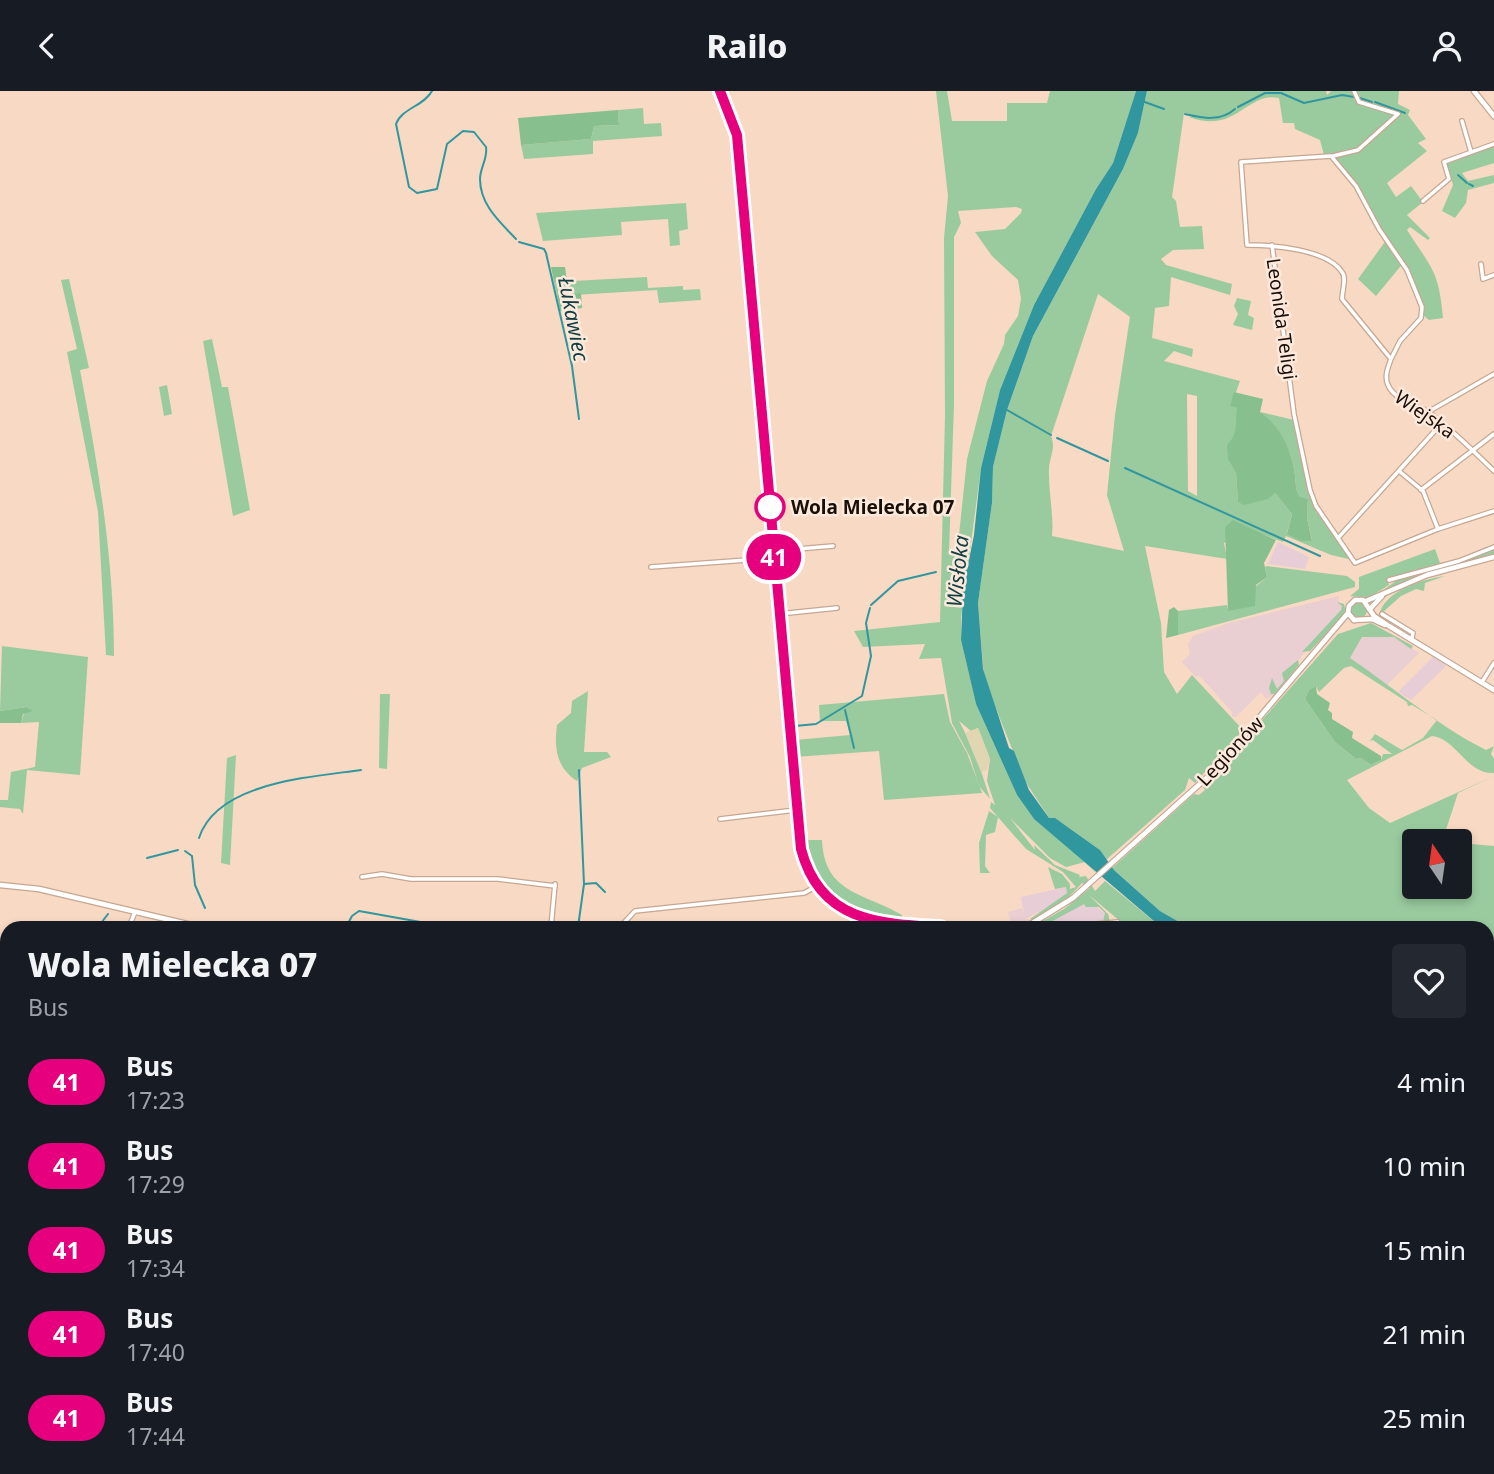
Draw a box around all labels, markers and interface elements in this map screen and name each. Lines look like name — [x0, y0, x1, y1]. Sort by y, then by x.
text: Railo — [707, 24, 787, 67]
icon: back — [28, 27, 66, 65]
icon: person — [1428, 27, 1466, 65]
street label: Leonida Teligi — [1261, 257, 1303, 381]
water label: Łukawiec — [552, 275, 596, 364]
street label: Wiejska — [1390, 384, 1460, 444]
marker: Wola Mielecka 07 — [755, 492, 785, 522]
place label: Wola Mielecka 07 — [791, 494, 955, 520]
line badge: 41 — [742, 534, 806, 580]
water label: Wisłoka — [939, 534, 975, 608]
text: 41 — [760, 540, 788, 573]
street label: Legionów — [1191, 710, 1269, 792]
north arrow — [1402, 829, 1472, 899]
map controls — [1402, 829, 1472, 899]
text: Wola Mielecka 07 — [28, 942, 317, 987]
button: heart — [1392, 944, 1466, 1018]
text: Bus — [28, 991, 68, 1023]
text: Bus — [126, 1048, 173, 1084]
text: 4 min — [1397, 1064, 1466, 1100]
text: 41 — [53, 1065, 80, 1098]
text: 17:23 — [126, 1084, 185, 1116]
text: Bus — [126, 1132, 173, 1168]
text: 10 min — [1382, 1148, 1466, 1184]
text: 41 — [53, 1149, 80, 1182]
text: 17:29 — [126, 1168, 185, 1200]
text: Bus — [126, 1216, 173, 1252]
text: 15 min — [1382, 1232, 1466, 1268]
text: 41 — [53, 1233, 80, 1266]
text: 17:34 — [126, 1252, 185, 1284]
text: Bus — [126, 1300, 173, 1336]
text: 21 min — [1382, 1316, 1466, 1352]
text: 41 — [53, 1317, 80, 1350]
text: 17:40 — [126, 1336, 185, 1368]
text: Bus — [126, 1384, 173, 1420]
text: 25 min — [1382, 1400, 1466, 1436]
text: 41 — [53, 1401, 80, 1434]
text: 17:44 — [126, 1420, 185, 1452]

